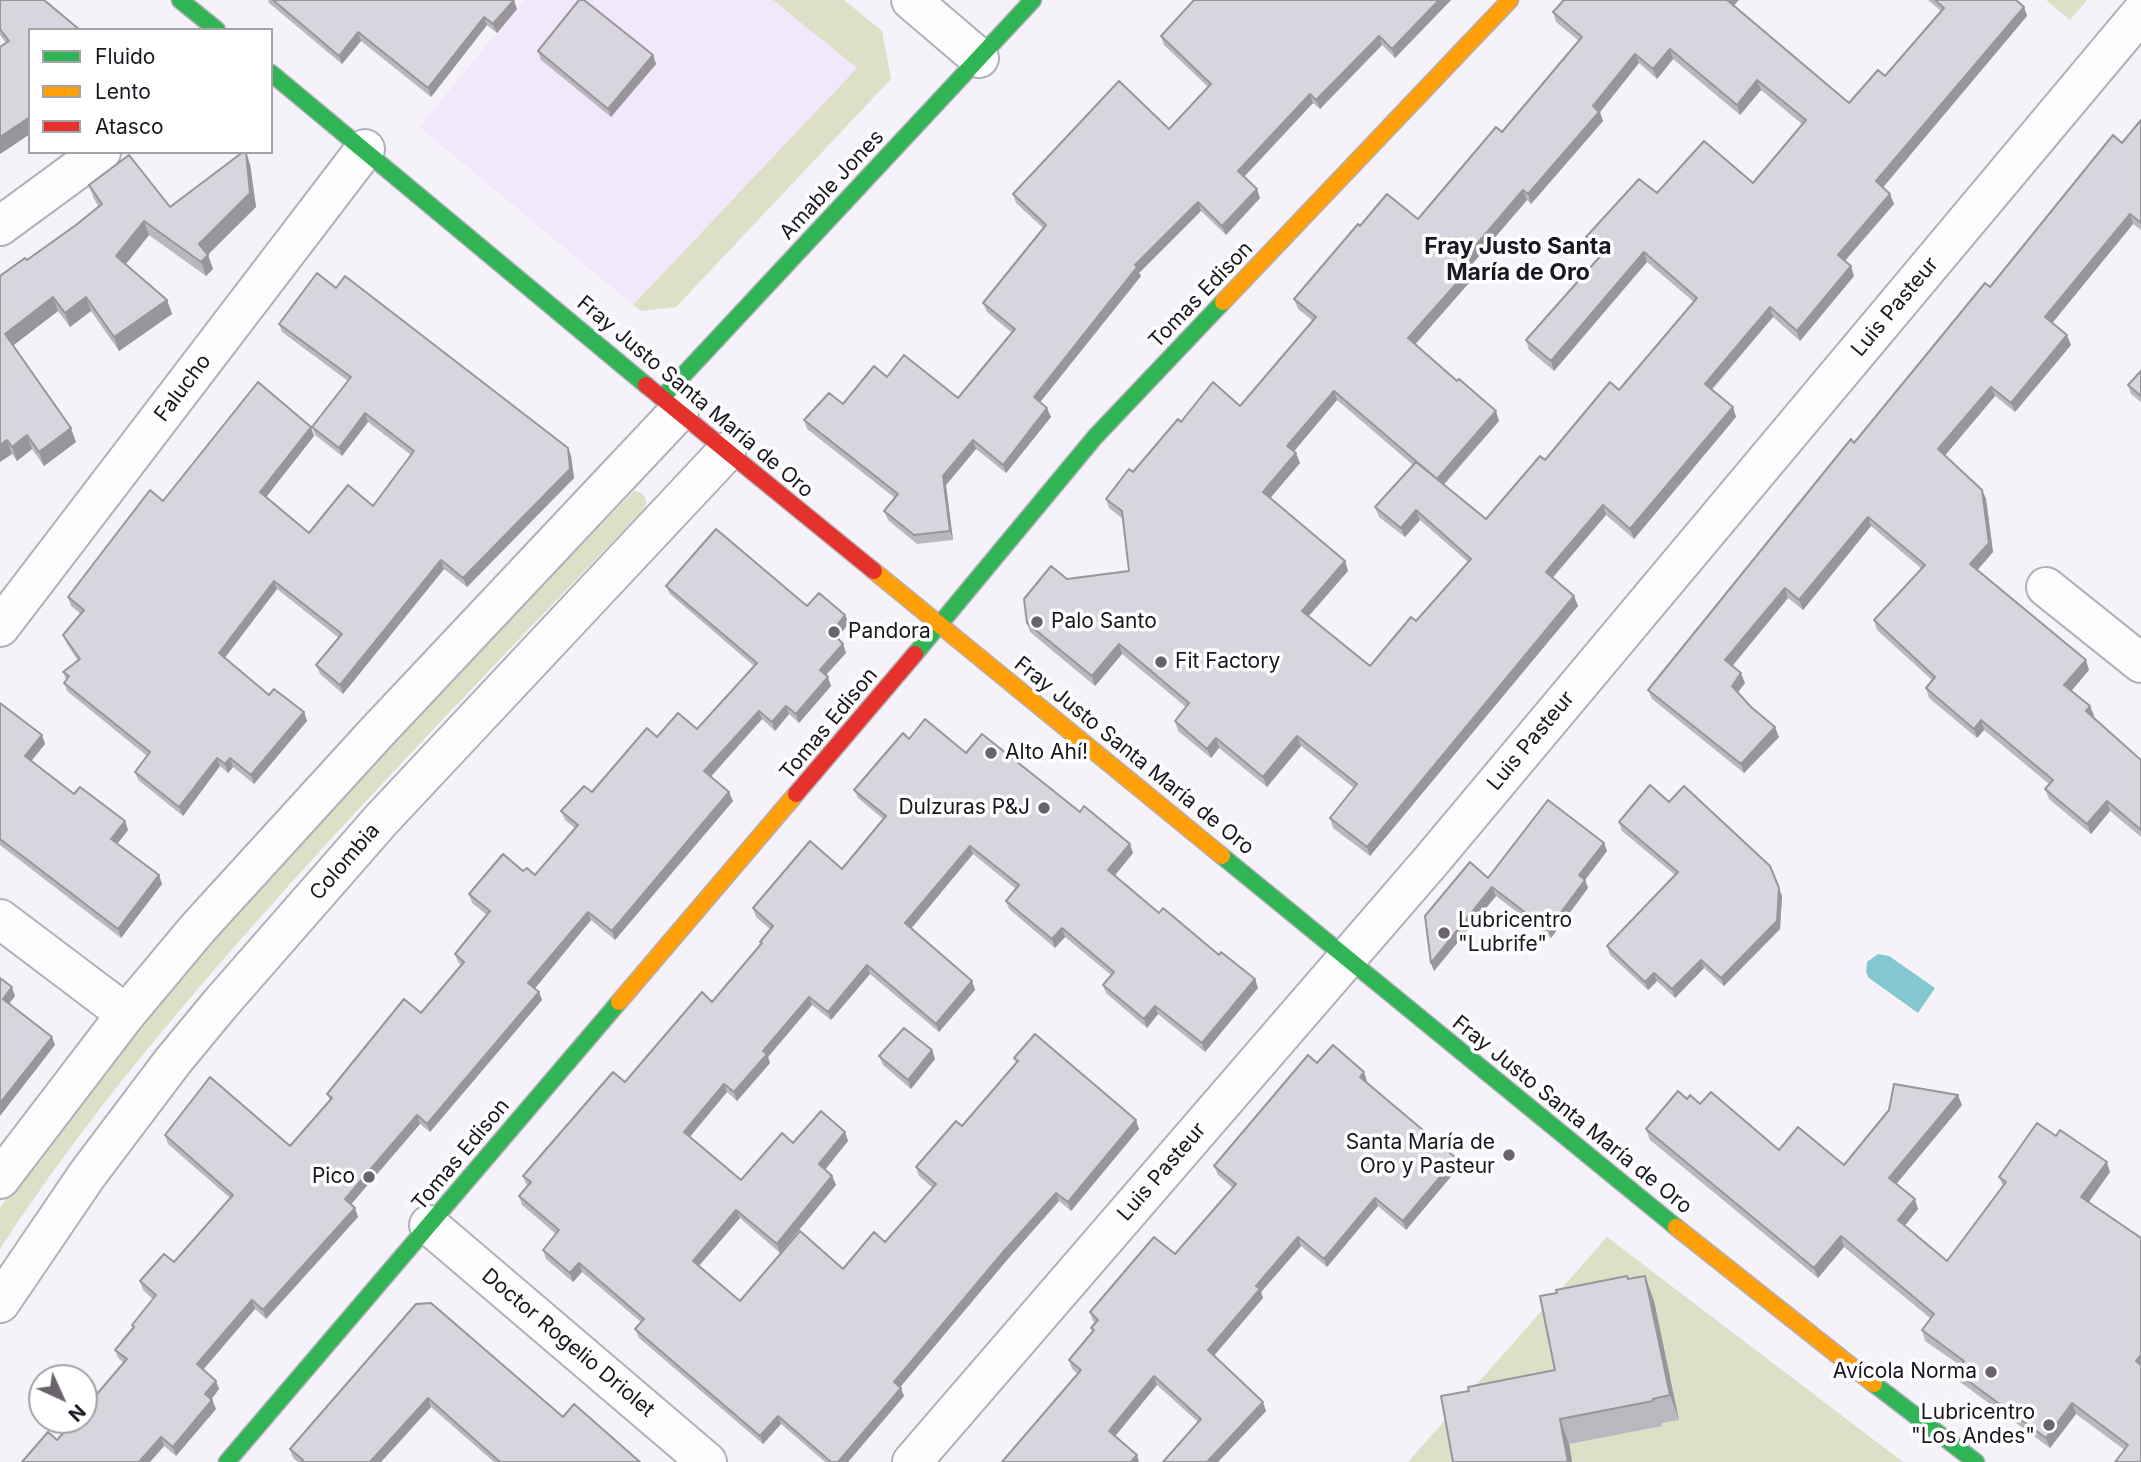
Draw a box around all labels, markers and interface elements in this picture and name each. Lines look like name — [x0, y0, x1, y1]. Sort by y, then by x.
legend — [28, 28, 273, 154]
text: Fluido — [95, 44, 155, 69]
text: Lento — [95, 79, 151, 104]
text: Atasco — [95, 114, 164, 139]
street label: Amable Jones — [775, 125, 889, 245]
district label: Fray Justo Santa María de Oro — [1424, 233, 1612, 287]
street label: Tomas Edison — [1144, 236, 1258, 354]
street label: Luis Pasteur — [1846, 252, 1944, 362]
street label: Fray Justo Santa María de Oro — [572, 291, 818, 503]
street label: Falucho — [149, 349, 217, 427]
place label: Palo Santo — [1051, 609, 1157, 635]
marker: Palo Santo — [1029, 614, 1045, 630]
place label: Pandora — [848, 619, 931, 645]
marker: Pandora — [826, 624, 842, 640]
place label: Fit Factory — [1175, 649, 1280, 675]
street label: Fray Justo Santa María de Oro — [1009, 652, 1259, 860]
marker: Fit Factory — [1153, 654, 1169, 670]
street label: Tomas Edison — [775, 663, 883, 785]
street label: Luis Pasteur — [1482, 686, 1580, 796]
place label: Alto Ahí! — [1005, 740, 1088, 766]
marker: Alto Ahí! — [983, 745, 999, 761]
place label: Dulzuras P&J — [898, 795, 1030, 821]
marker: Dulzuras P&J — [1036, 800, 1052, 816]
street label: Colombia — [305, 818, 385, 906]
place label: Lubricentro "Lubrife" — [1458, 908, 1572, 958]
marker: Lubricentro "Lubrife" — [1436, 925, 1452, 941]
street label: Fray Justo Santa María de Oro — [1447, 1011, 1697, 1219]
street label: Tomas Edison — [407, 1094, 515, 1216]
street label: Luis Pasteur — [1113, 1118, 1211, 1226]
place label: Santa María de Oro y Pasteur — [1346, 1130, 1495, 1180]
marker: Santa María de Oro y Pasteur — [1501, 1147, 1517, 1163]
place label: Pico — [312, 1164, 355, 1190]
marker: Pico — [361, 1169, 377, 1185]
street label: Doctor Rogelio Driolet — [477, 1263, 659, 1423]
place label: Avícola Norma — [1833, 1359, 1977, 1385]
north arrow — [28, 1364, 98, 1434]
marker: Avícola Norma — [1983, 1364, 1999, 1380]
text: N — [64, 1400, 90, 1426]
place label: Lubricentro "Los Andes" — [1911, 1400, 2035, 1450]
marker: Lubricentro "Los Andes" — [2041, 1417, 2057, 1433]

